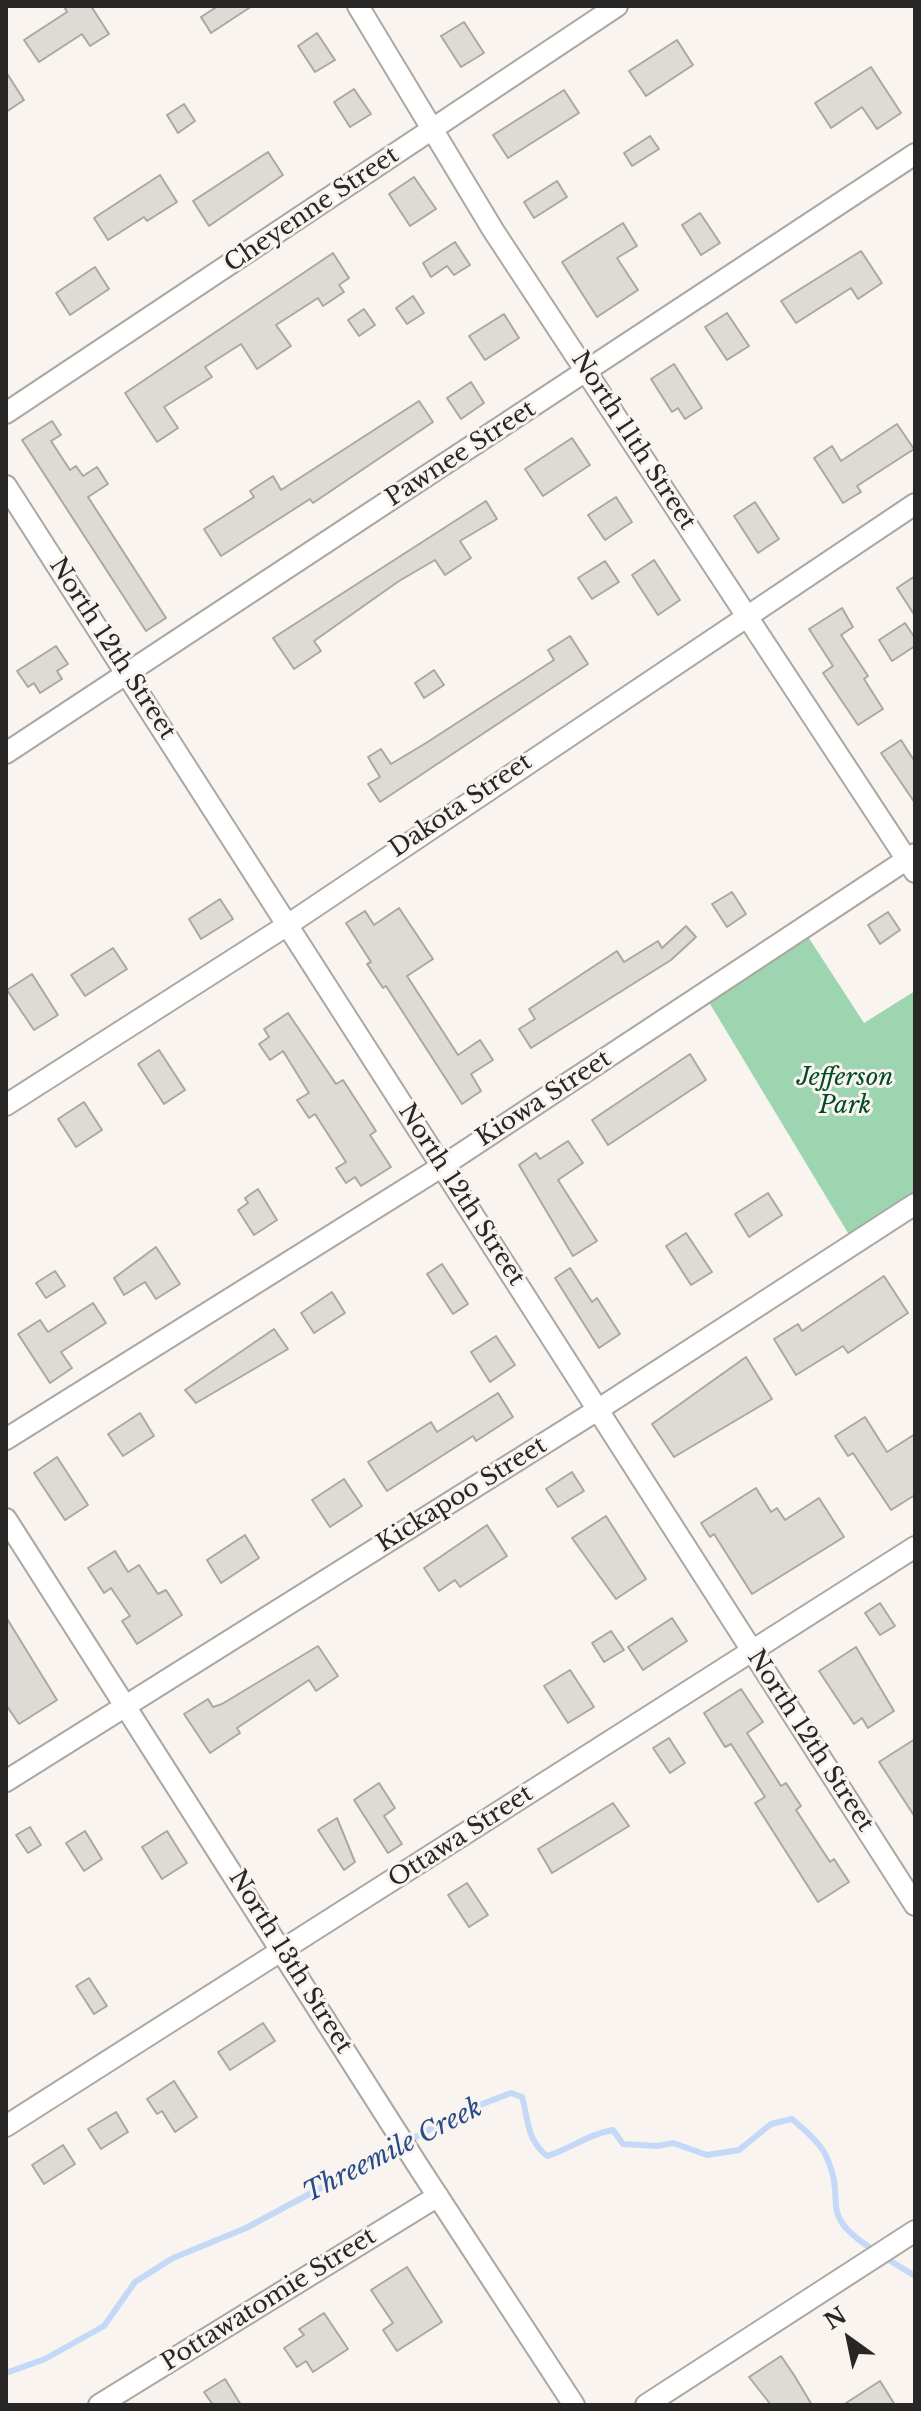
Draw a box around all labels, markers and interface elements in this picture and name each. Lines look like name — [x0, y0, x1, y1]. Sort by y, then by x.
street label: Cheyenne Street — [220, 141, 404, 279]
street label: North 11th Street — [565, 347, 701, 535]
street label: Pawnee Street — [381, 395, 541, 513]
street label: North 12th Street — [43, 553, 181, 745]
street label: Dakota Street — [384, 748, 538, 864]
street label: Kiowa Street — [471, 1045, 617, 1153]
park label: Jefferson Park — [797, 1064, 893, 1120]
street label: North 12th Street — [392, 1099, 530, 1291]
street label: Kickapoo Street — [372, 1431, 552, 1559]
street label: North 12th Street — [741, 1645, 879, 1837]
street label: Ottawa Street — [383, 1780, 539, 1894]
street label: North 13th Street — [222, 1865, 358, 2059]
water label: Threemile Creek — [298, 2093, 488, 2209]
street label: Pottawatomie Street — [156, 2222, 382, 2378]
north arrow — [809, 2299, 889, 2379]
text: N — [820, 2301, 852, 2335]

